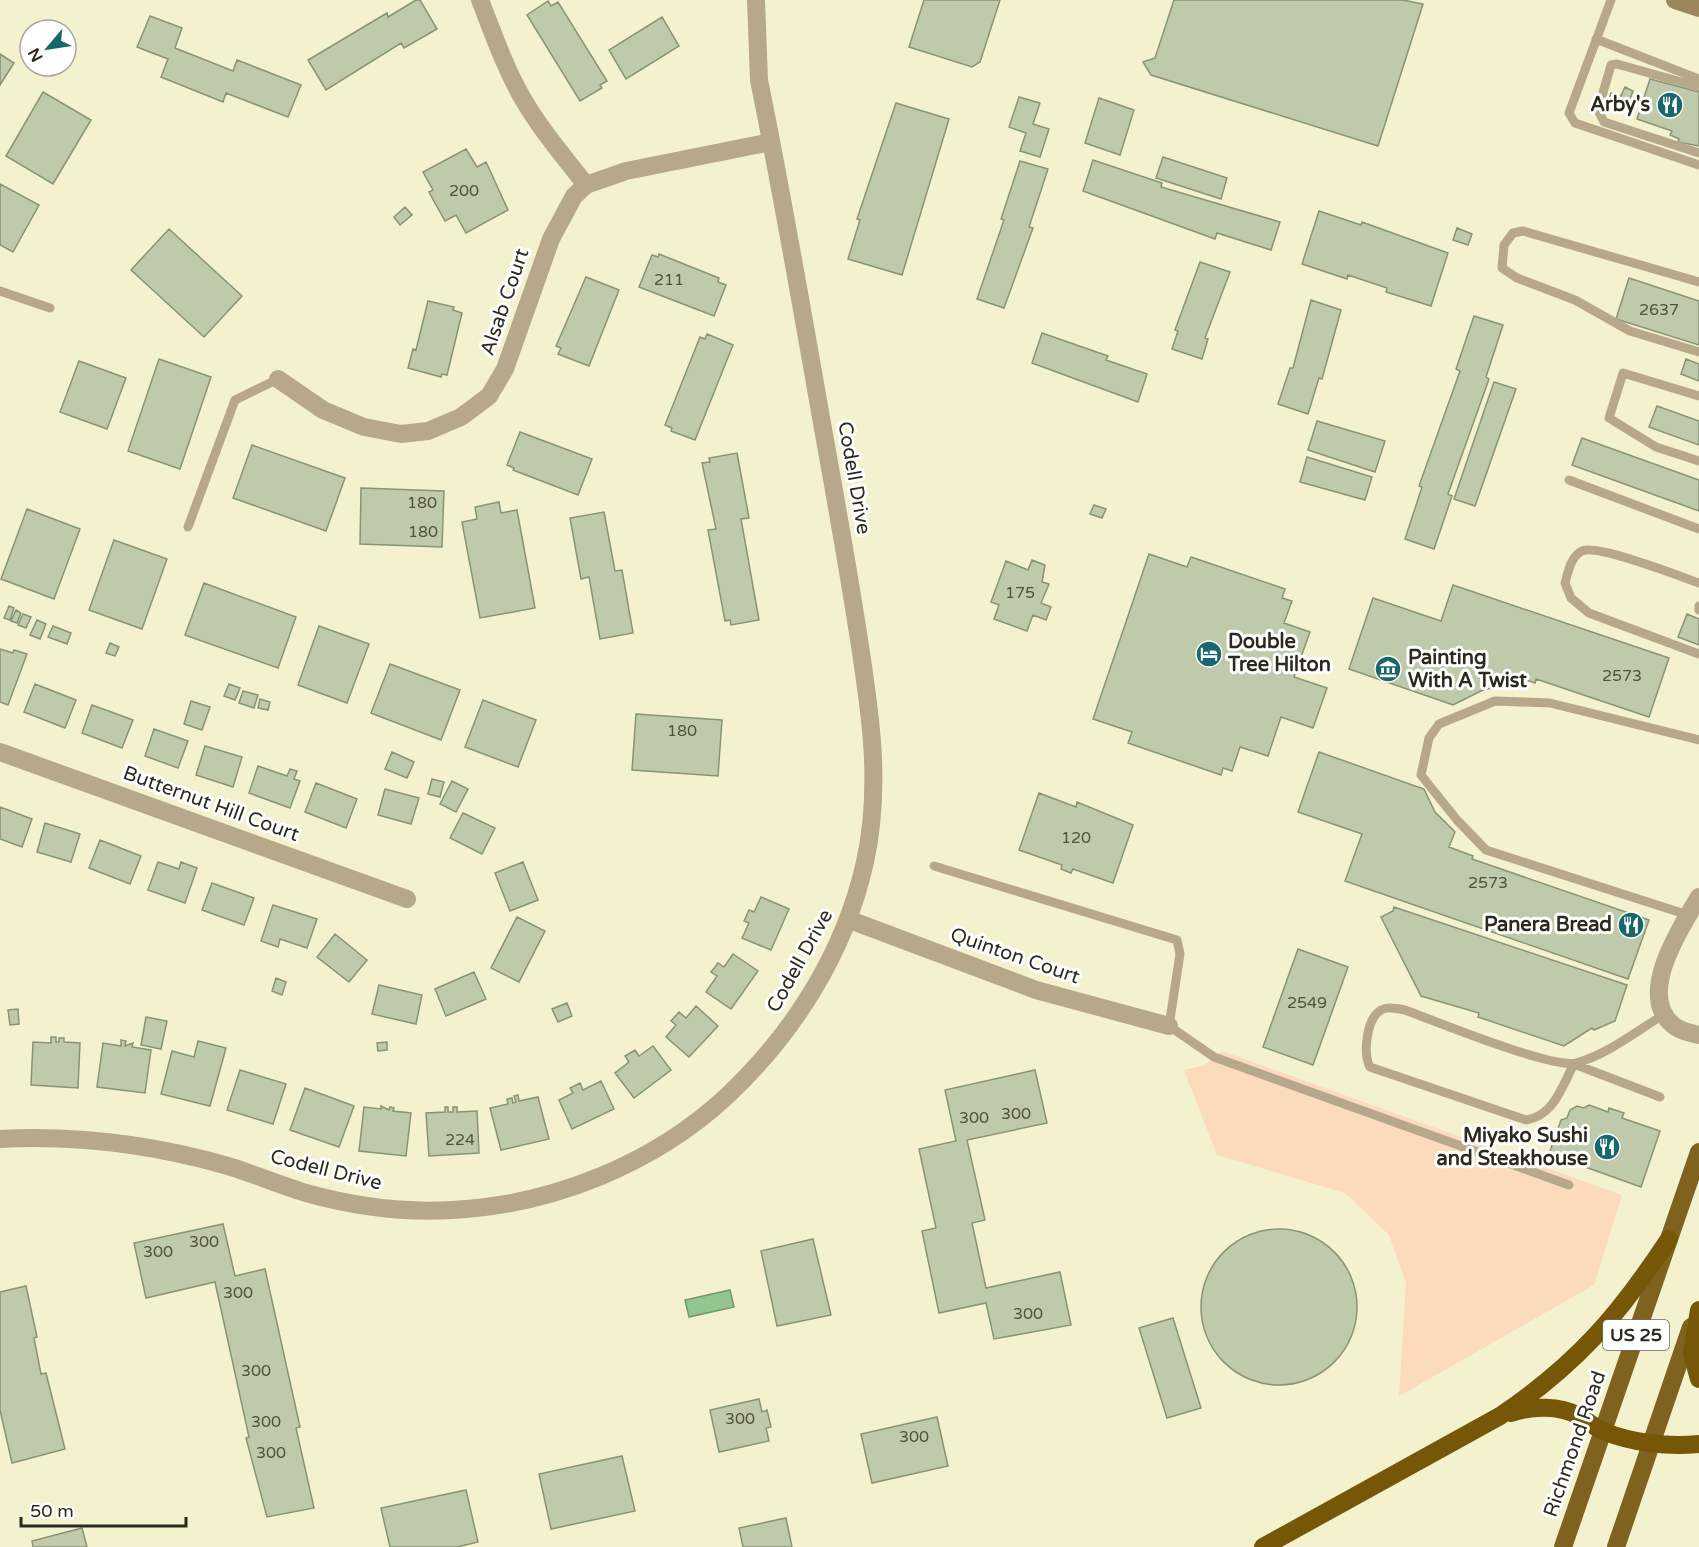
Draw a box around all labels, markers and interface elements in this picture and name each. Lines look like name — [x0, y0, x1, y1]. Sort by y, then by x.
north arrow — [18, 18, 78, 78]
text: N — [24, 44, 48, 65]
restaurant icon: Arby's — [1655, 90, 1685, 120]
place label: Arby's — [1590, 93, 1650, 117]
house number: 200 — [449, 181, 479, 201]
street label: Alsab Court — [475, 245, 535, 359]
house number: 211 — [654, 270, 684, 290]
house number: 2637 — [1639, 300, 1679, 320]
street label: Codell Drive — [832, 420, 876, 536]
house number: 180 — [407, 493, 437, 513]
house number: 180 — [408, 522, 438, 542]
house number: 175 — [1005, 583, 1035, 603]
place label: Double Tree Hilton — [1227, 630, 1331, 677]
hotel icon: Double Tree Hilton — [1194, 639, 1224, 669]
place label: Painting With A Twist — [1408, 646, 1527, 693]
museum icon: Painting With A Twist — [1373, 654, 1403, 684]
house number: 2573 — [1602, 666, 1642, 686]
house number: 180 — [667, 721, 697, 741]
street label: Butternut Hill Court — [120, 761, 303, 847]
house number: 120 — [1061, 828, 1091, 848]
house number: 2573 — [1468, 873, 1508, 893]
street label: Codell Drive — [762, 905, 838, 1017]
restaurant icon: Panera Bread — [1616, 910, 1646, 940]
place label: Panera Bread — [1484, 913, 1612, 937]
street label: Quinton Court — [947, 923, 1083, 990]
house number: 2549 — [1287, 993, 1327, 1013]
house number: 300 — [1001, 1104, 1031, 1124]
house number: 300 — [959, 1108, 989, 1128]
place label: Miyako Sushi and Steakhouse — [1436, 1124, 1588, 1171]
house number: 224 — [445, 1130, 475, 1150]
restaurant icon: Miyako Sushi and Steakhouse — [1592, 1132, 1622, 1162]
street label: Codell Drive — [268, 1145, 384, 1195]
house number: 300 — [189, 1232, 219, 1252]
house number: 300 — [143, 1242, 173, 1262]
house number: 300 — [223, 1283, 253, 1303]
house number: 300 — [1013, 1304, 1043, 1324]
road number: US 25 — [1603, 1320, 1669, 1350]
house number: 300 — [241, 1361, 271, 1381]
street label: Richmond Road — [1539, 1368, 1611, 1520]
house number: 300 — [725, 1409, 755, 1429]
house number: 300 — [251, 1412, 281, 1432]
house number: 300 — [899, 1427, 929, 1447]
house number: 300 — [256, 1443, 286, 1463]
scale bar — [21, 1490, 186, 1528]
text: 50 m — [30, 1500, 74, 1522]

